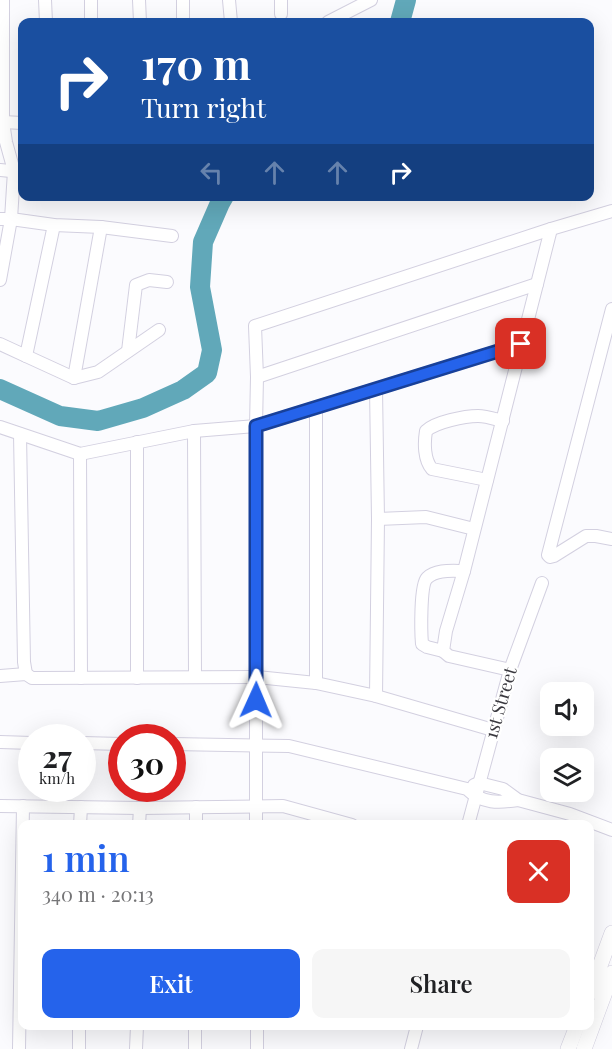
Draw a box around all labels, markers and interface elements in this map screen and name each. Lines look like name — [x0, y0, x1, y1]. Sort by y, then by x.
text: 170 m — [141, 35, 251, 91]
icon: right — [42, 42, 120, 120]
text: Turn right — [141, 89, 266, 125]
icon: left — [195, 156, 228, 189]
icon: ahead — [258, 156, 291, 189]
icon: ahead — [321, 156, 354, 189]
icon: right — [384, 156, 417, 189]
pin — [495, 318, 546, 369]
icon: arrive — [504, 327, 537, 360]
street label: 1st Street — [478, 663, 522, 741]
position arrow — [224, 668, 288, 732]
map controls — [540, 682, 594, 802]
button: sound — [540, 682, 594, 736]
speed limit sign: 30 — [108, 724, 186, 802]
text: 27 — [42, 736, 72, 776]
button: layers — [540, 748, 594, 802]
text: km/h — [39, 768, 75, 788]
text: 1 min — [42, 833, 130, 881]
button: close — [507, 840, 570, 903]
text: 340 m · 20:13 — [42, 880, 154, 907]
button: Exit — [42, 949, 300, 1018]
button: Share — [312, 949, 570, 1018]

